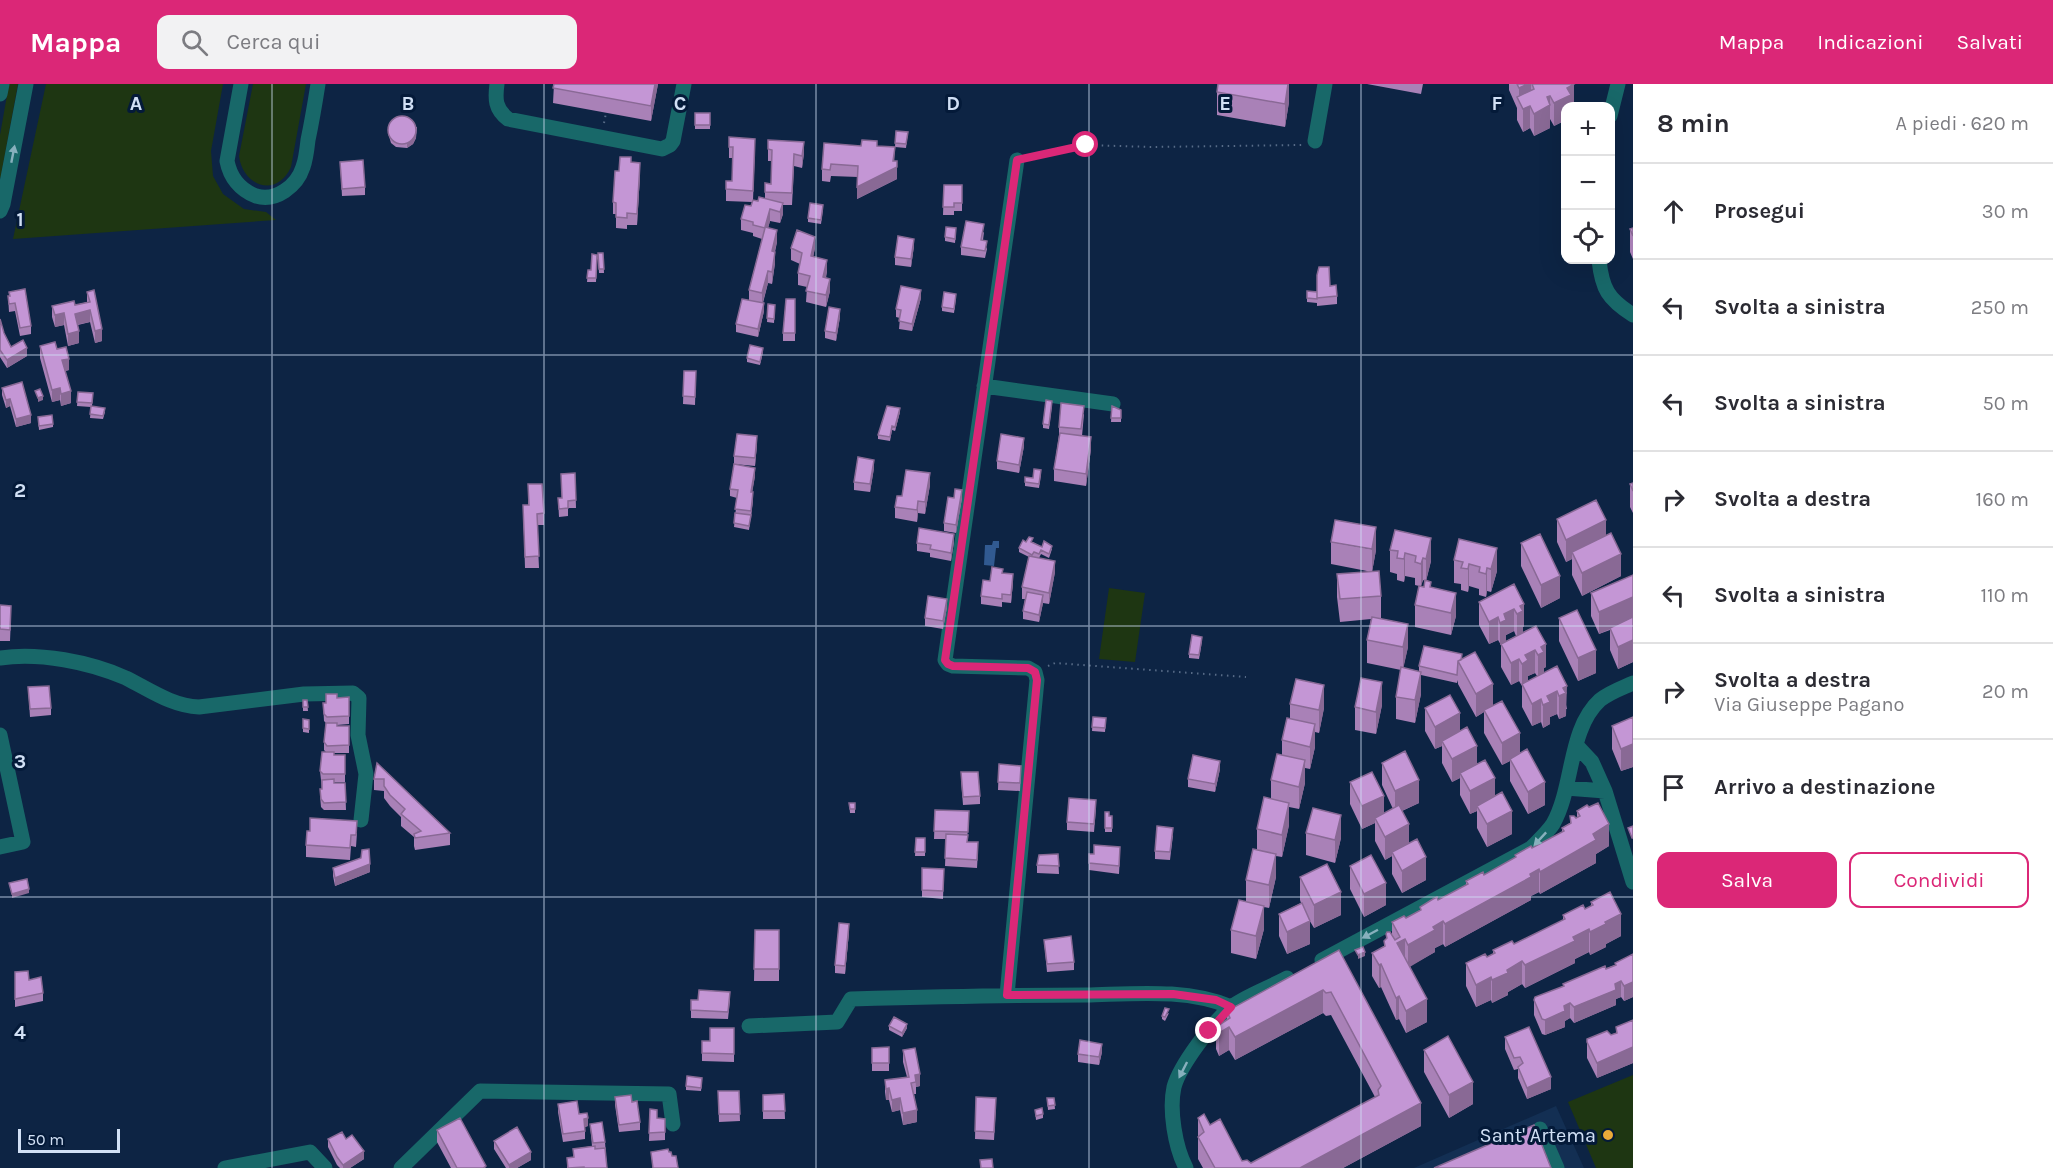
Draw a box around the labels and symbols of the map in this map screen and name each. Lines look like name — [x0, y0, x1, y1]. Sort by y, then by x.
text: A — [130, 92, 143, 115]
text: B — [402, 92, 414, 115]
text: C — [674, 92, 686, 115]
text: D — [946, 92, 960, 115]
text: E — [1219, 92, 1231, 115]
text: F — [1492, 92, 1503, 115]
route start — [1072, 131, 1098, 157]
one-way arrow — [9, 145, 18, 164]
text: 1 — [16, 208, 24, 231]
text: 2 — [14, 479, 26, 502]
text: 3 — [14, 750, 26, 773]
one-way arrow — [1533, 832, 1547, 847]
one-way arrow — [1361, 929, 1378, 939]
route end — [1195, 1017, 1221, 1043]
text: 4 — [14, 1021, 26, 1044]
one-way arrow — [1178, 1062, 1188, 1079]
place label: Sant' Artema — [1480, 1124, 1596, 1147]
scale bar — [18, 1126, 120, 1154]
marker: Sant' Artema — [1601, 1128, 1615, 1142]

